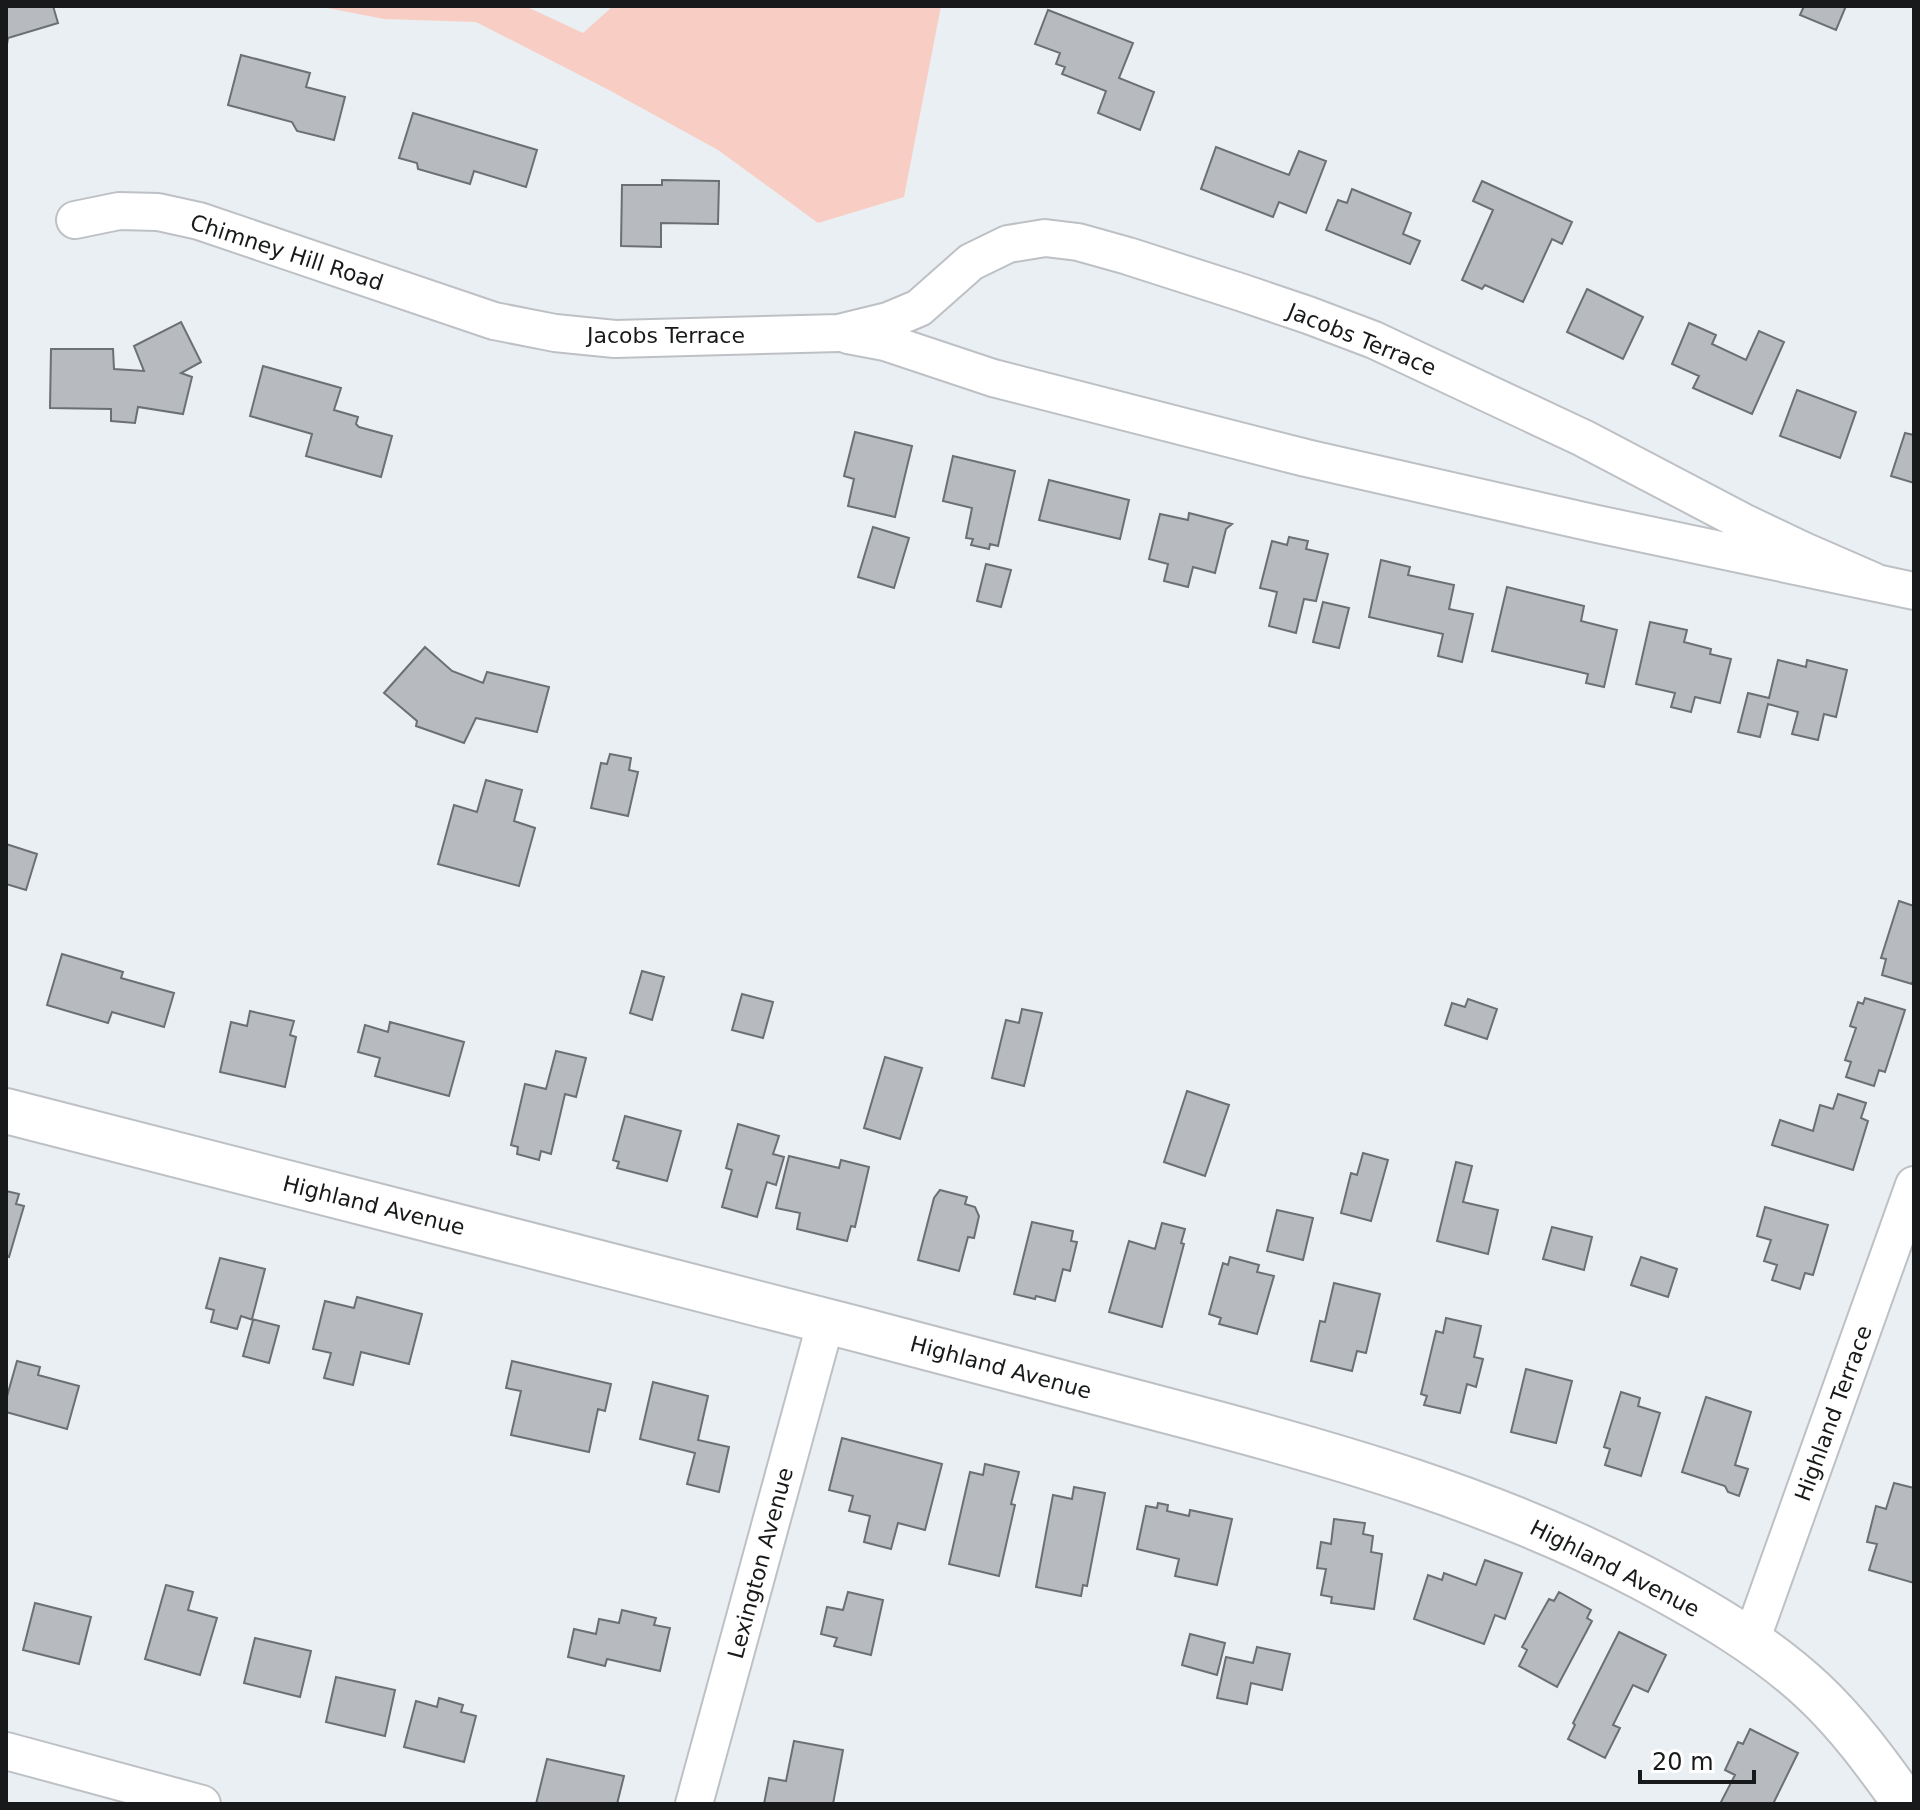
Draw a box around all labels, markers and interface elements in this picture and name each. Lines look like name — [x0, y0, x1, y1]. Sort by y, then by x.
street label: Chimney Hill Road — [187, 209, 386, 295]
street label: Jacobs Terrace — [1282, 298, 1440, 381]
street label: Jacobs Terrace — [585, 323, 745, 348]
street label: Highland Avenue — [280, 1171, 468, 1240]
street label: Highland Terrace — [1790, 1322, 1877, 1504]
street label: Highland Avenue — [907, 1331, 1094, 1404]
street label: Lexington Avenue — [723, 1465, 798, 1661]
street label: Highland Avenue — [1526, 1515, 1704, 1622]
scale bar — [1640, 1734, 1754, 1784]
text: 20 m — [1652, 1748, 1714, 1776]

